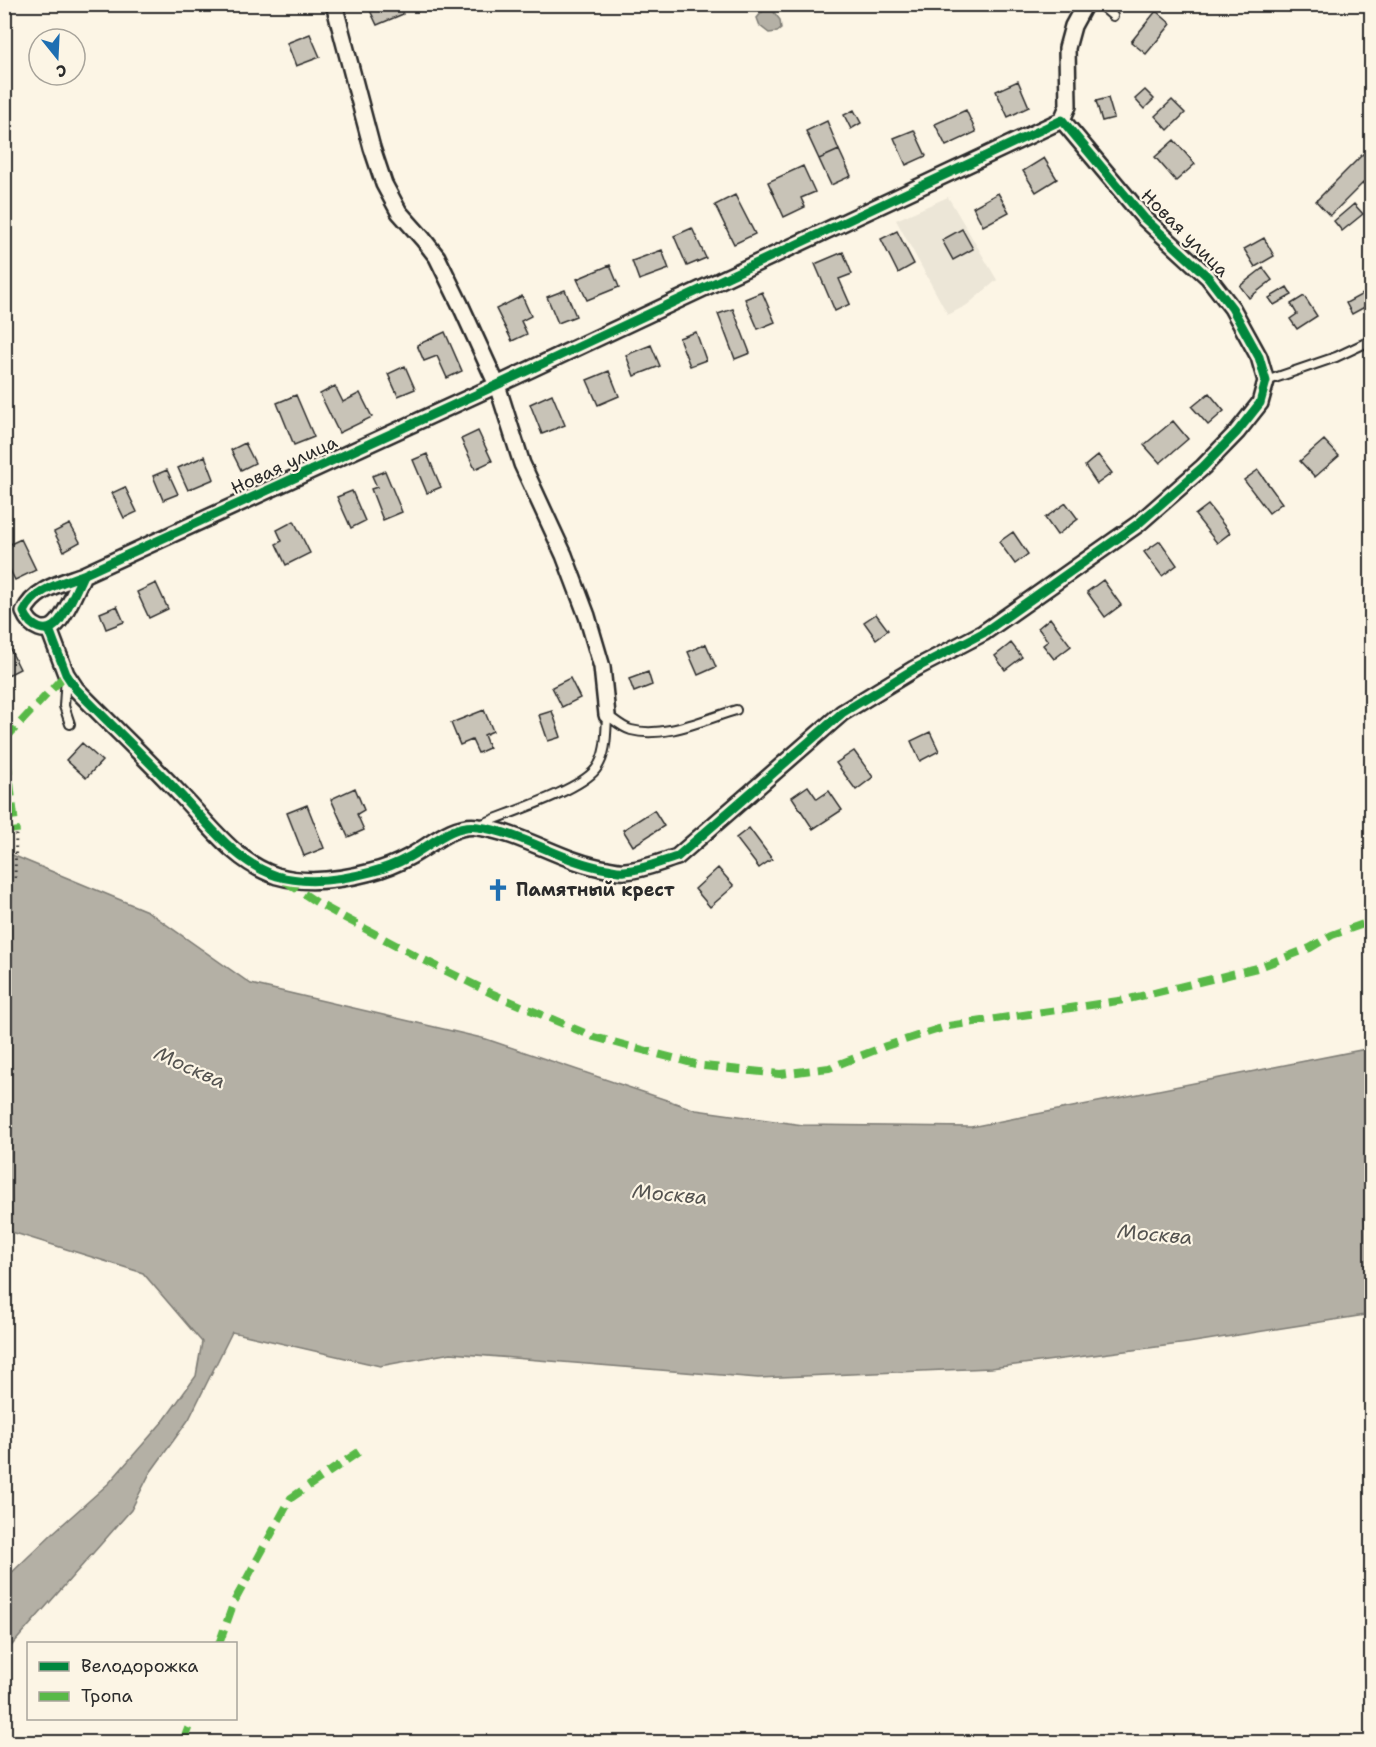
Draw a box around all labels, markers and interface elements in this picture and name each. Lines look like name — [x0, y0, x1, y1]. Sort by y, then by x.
north arrow — [27, 27, 87, 87]
text: С — [53, 59, 69, 82]
street label: Новая улица — [1136, 184, 1234, 282]
street label: Новая улица — [227, 430, 341, 500]
church icon: Памятный крест — [485, 877, 511, 903]
place label: Памятный крест — [516, 878, 675, 902]
water label: Москва — [150, 1040, 230, 1094]
water label: Москва — [631, 1178, 709, 1210]
water label: Москва — [1116, 1218, 1194, 1250]
legend — [27, 1642, 237, 1720]
text: Велодорожка — [81, 1654, 199, 1678]
text: Тропа — [81, 1684, 133, 1708]

